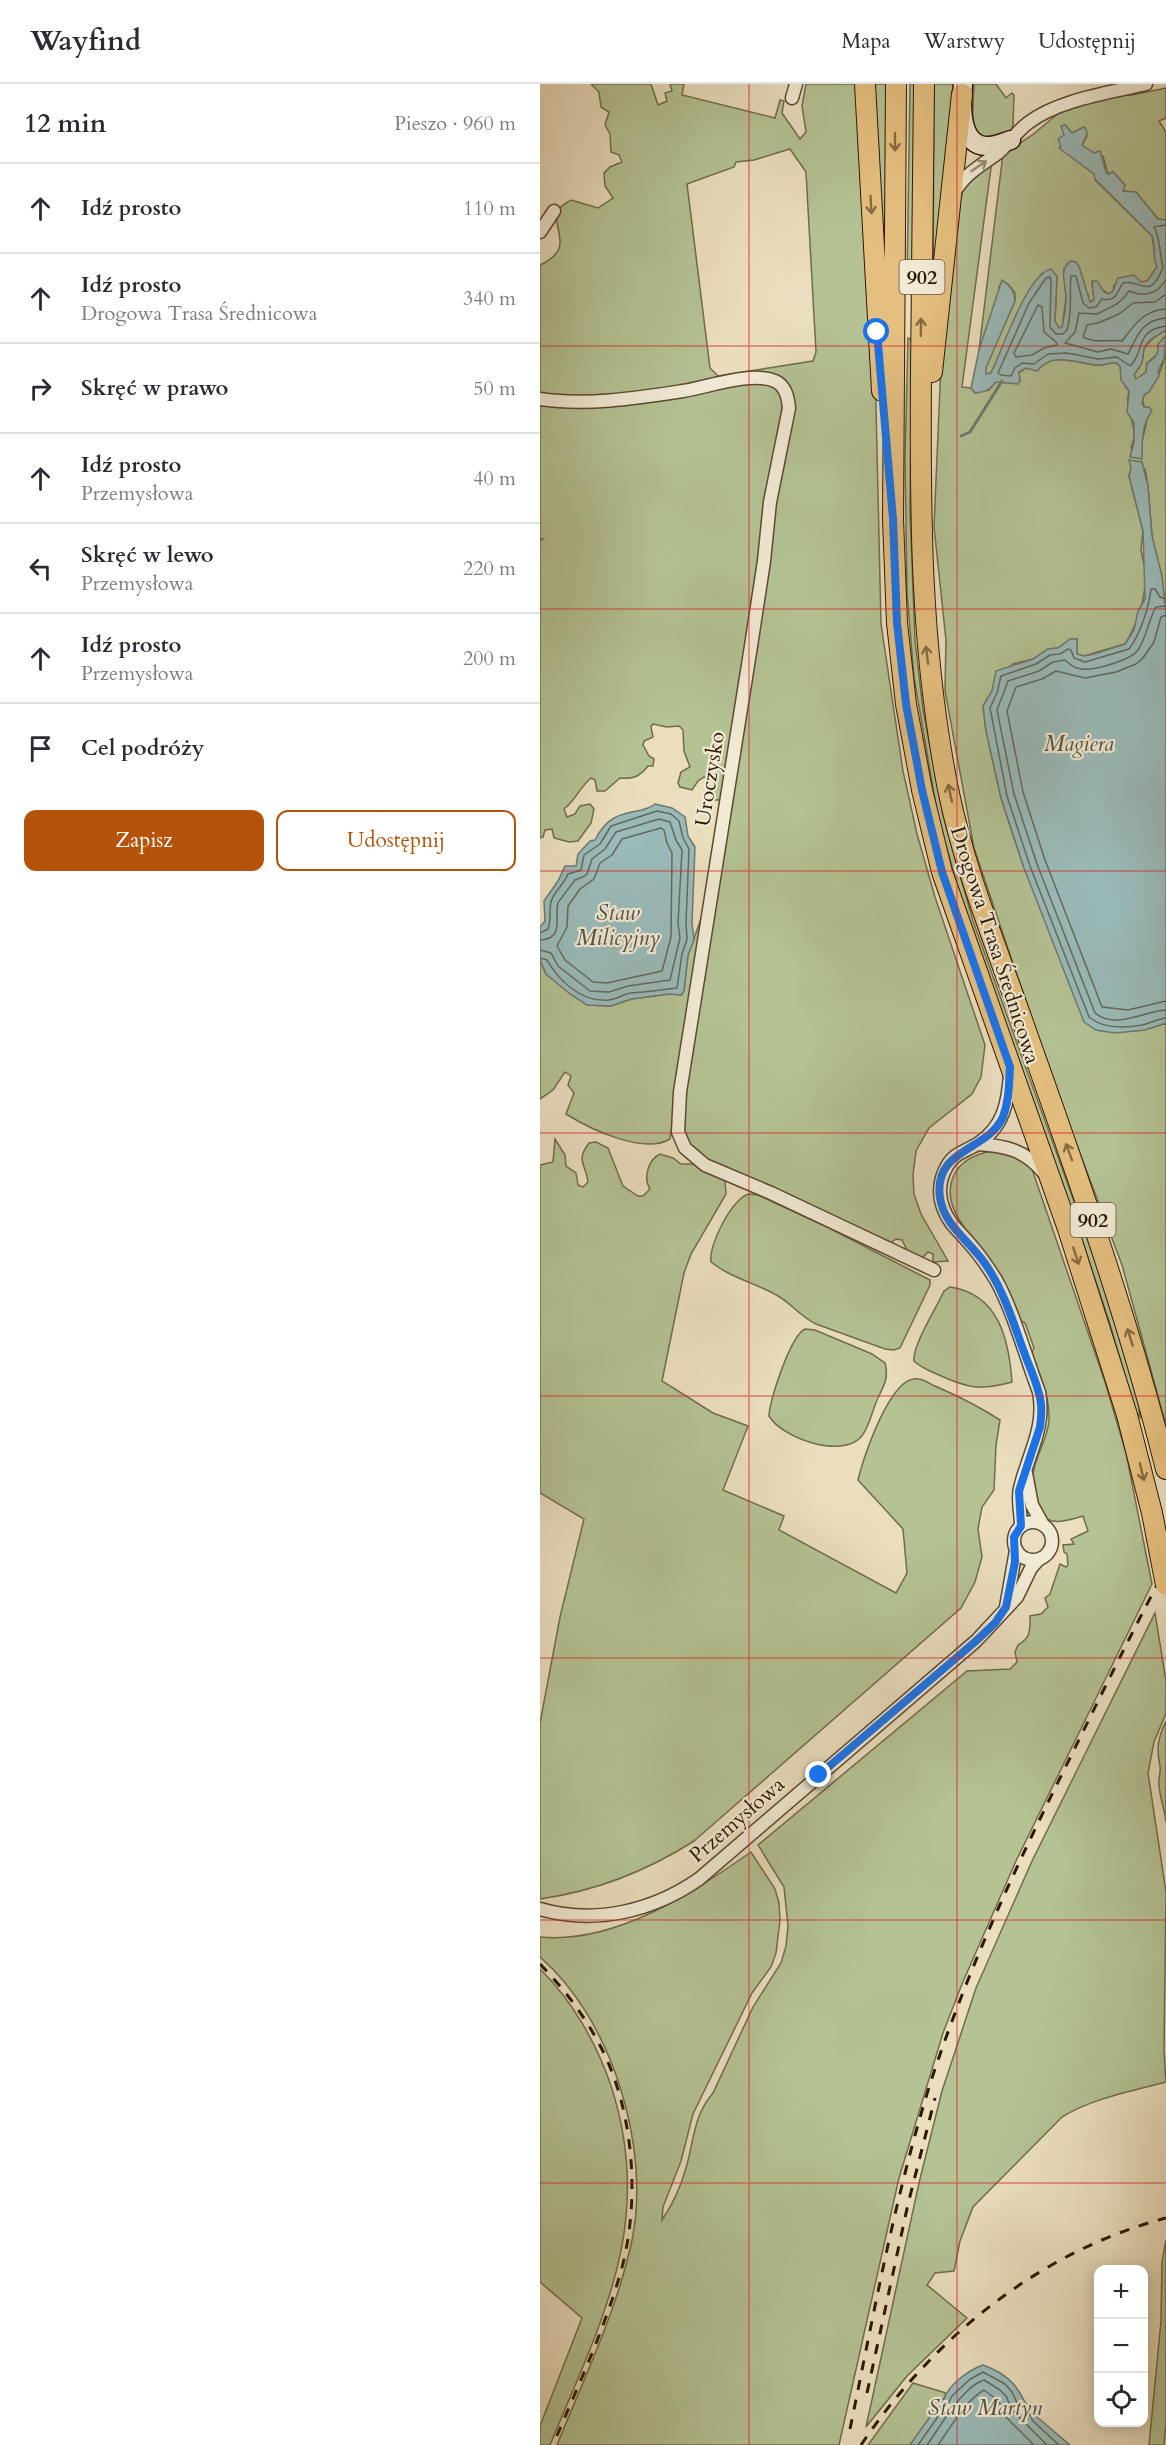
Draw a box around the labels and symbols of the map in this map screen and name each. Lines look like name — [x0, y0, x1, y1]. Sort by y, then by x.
one-way arrow — [889, 132, 901, 152]
one-way arrow — [971, 160, 987, 172]
one-way arrow — [865, 195, 876, 215]
road number: 902 — [900, 260, 944, 294]
route start — [863, 318, 889, 344]
one-way arrow — [916, 318, 927, 338]
one-way arrow — [922, 645, 933, 665]
street label: Uroczysko — [688, 729, 732, 829]
water label: Magiera — [1044, 729, 1114, 759]
one-way arrow — [943, 784, 955, 803]
street label: Drogowa Trasa Średnicowa — [943, 822, 1048, 1068]
water label: Staw Milicyjny — [576, 898, 660, 953]
one-way arrow — [1062, 1143, 1073, 1162]
road number: 902 — [1070, 1203, 1116, 1237]
one-way arrow — [1072, 1246, 1083, 1265]
one-way arrow — [1123, 1328, 1134, 1347]
one-way arrow — [1136, 1462, 1148, 1481]
route end — [805, 1761, 831, 1787]
street label: Przemysłowa — [683, 1770, 791, 1870]
water label: Staw Martyn — [928, 2393, 1043, 2423]

